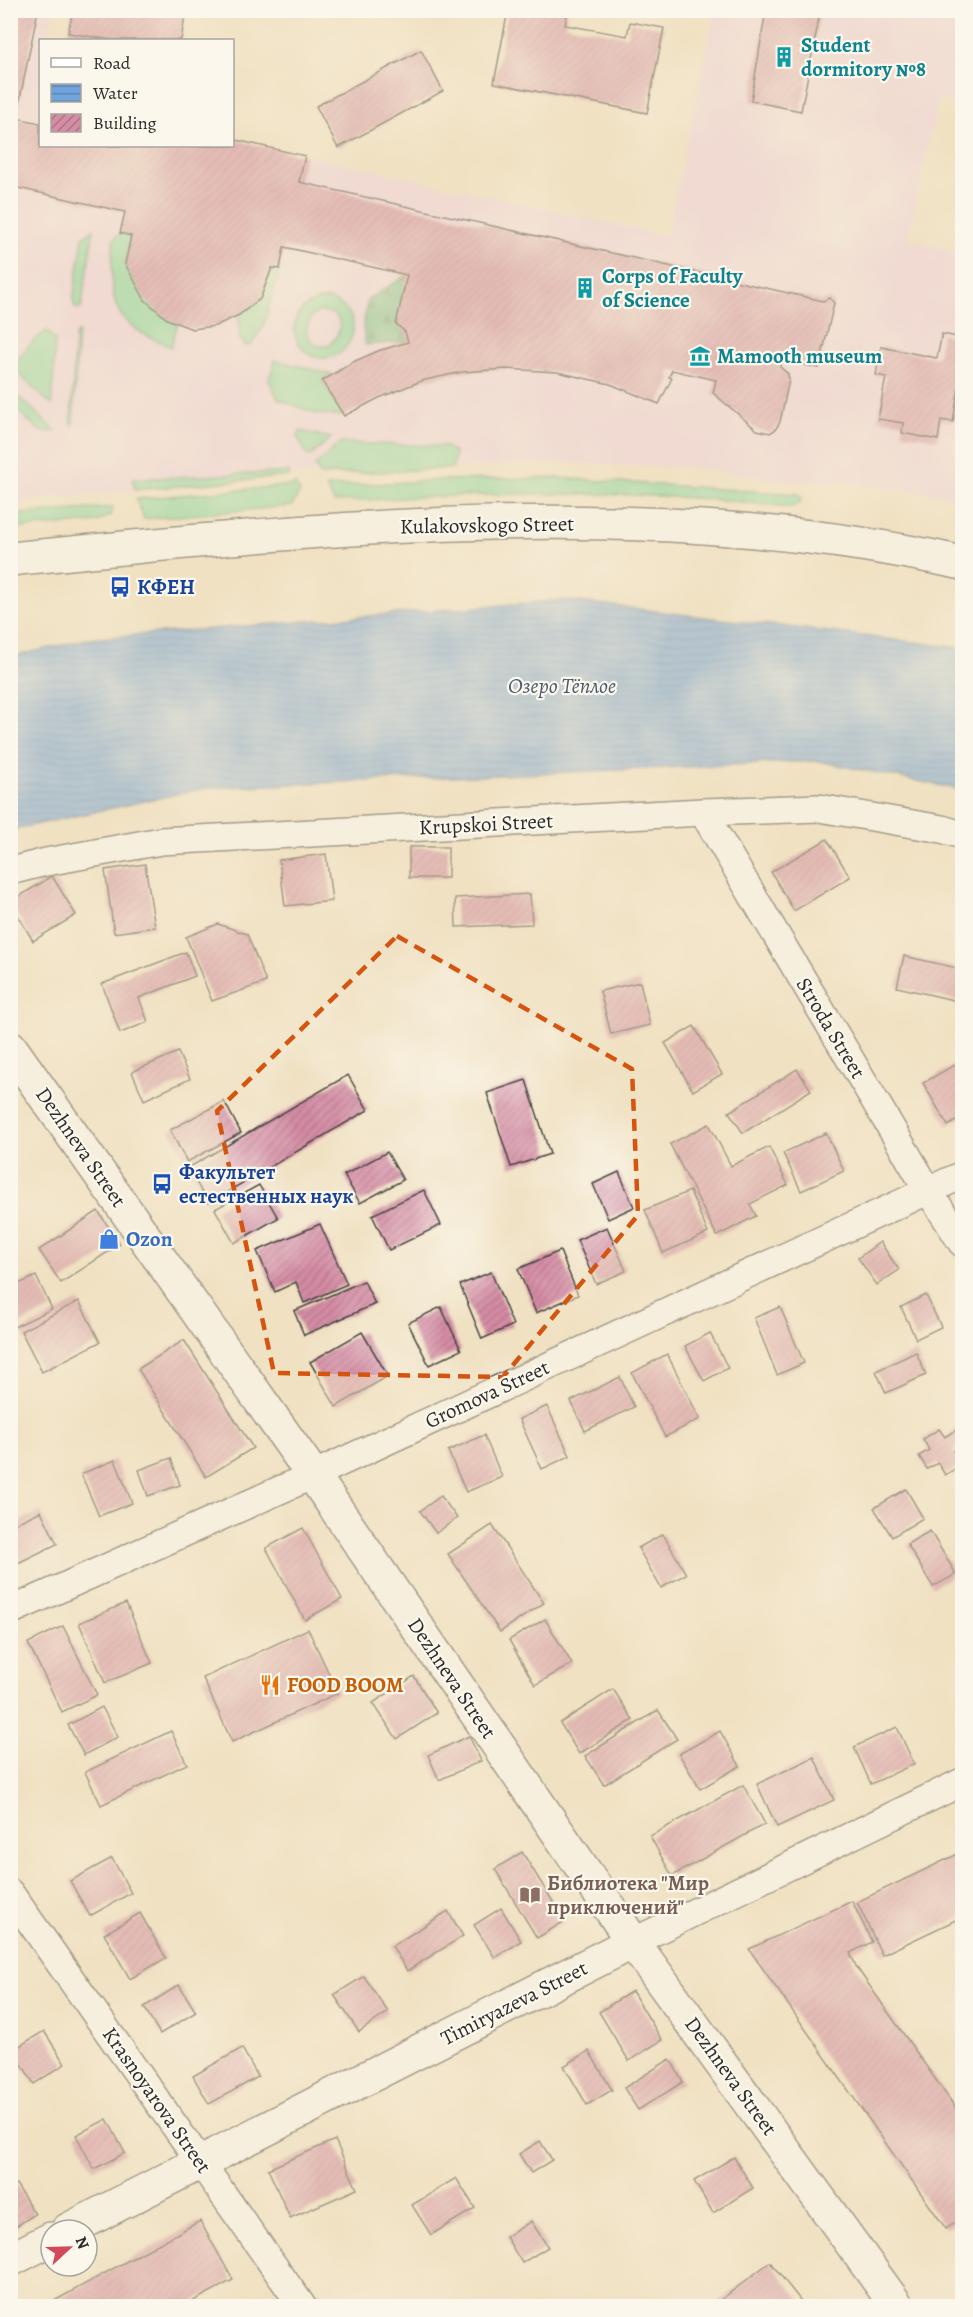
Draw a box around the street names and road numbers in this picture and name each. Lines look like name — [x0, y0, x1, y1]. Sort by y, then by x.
street label: Kulakovskogo Street — [400, 509, 574, 541]
street label: Krupskoi Street — [418, 807, 554, 841]
street label: Stroda Street — [790, 972, 872, 1084]
street label: Dezhneva Street — [29, 1081, 133, 1213]
street label: Gromova Street — [420, 1353, 554, 1435]
street label: Dezhneva Street — [401, 1612, 503, 1744]
street label: Timiryazeva Street — [436, 1954, 592, 2052]
street label: Dezhneva Street — [678, 2011, 784, 2141]
street label: Krasnoyarova Street — [96, 2021, 218, 2179]

